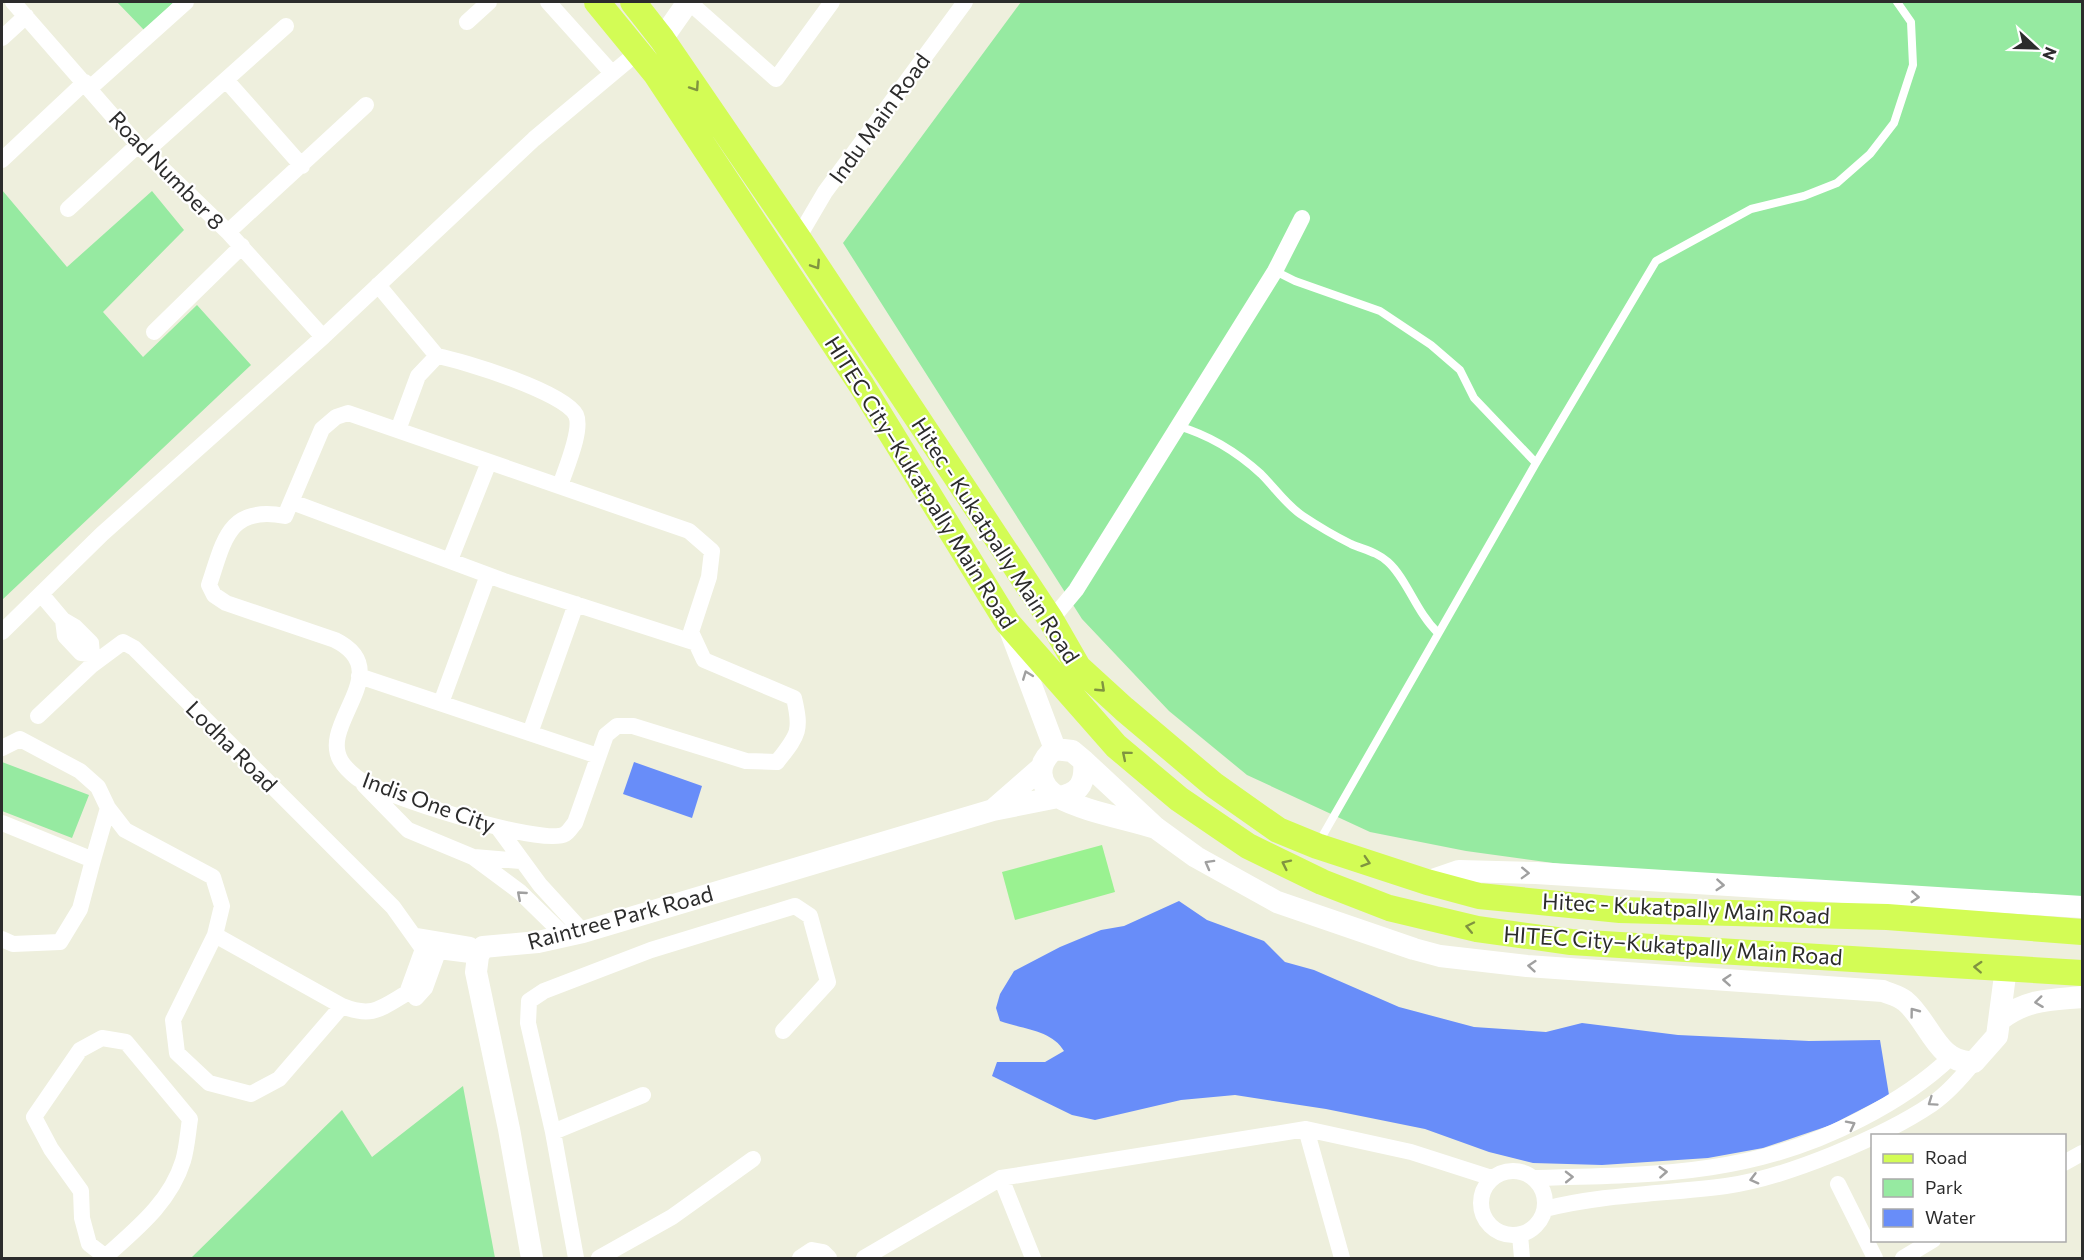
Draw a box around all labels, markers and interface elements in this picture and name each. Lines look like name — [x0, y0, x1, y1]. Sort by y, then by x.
north arrow — [2006, 18, 2066, 78]
text: N — [2039, 45, 2061, 63]
street label: Indu Main Road — [823, 48, 935, 188]
one-way arrow — [688, 80, 699, 91]
street label: Road Number 8 — [104, 105, 230, 235]
one-way arrow — [809, 259, 820, 270]
street label: HITEC City–Kukatpally Main Road — [819, 331, 1023, 633]
street label: Hitec - Kukatpally Main Road — [906, 412, 1086, 668]
one-way arrow — [1022, 670, 1034, 681]
one-way arrow — [1094, 681, 1104, 692]
street label: Lodha Road — [181, 695, 283, 797]
one-way arrow — [1122, 751, 1133, 762]
street label: Indis One City — [359, 766, 499, 838]
one-way arrow — [1360, 855, 1371, 867]
one-way arrow — [1205, 860, 1216, 871]
one-way arrow — [1282, 860, 1293, 872]
one-way arrow — [1521, 867, 1530, 879]
one-way arrow — [1716, 878, 1725, 891]
street label: Raintree Park Road — [524, 879, 716, 955]
street label: Hitec - Kukatpally Main Road — [1542, 887, 1830, 929]
one-way arrow — [1910, 890, 1919, 903]
one-way arrow — [518, 891, 528, 902]
street label: HITEC City–Kukatpally Main Road — [1503, 920, 1843, 970]
one-way arrow — [1465, 921, 1475, 934]
one-way arrow — [1528, 960, 1537, 973]
one-way arrow — [1973, 960, 1982, 973]
one-way arrow — [1722, 974, 1731, 987]
one-way arrow — [2035, 995, 2044, 1007]
one-way arrow — [1910, 1008, 1921, 1019]
one-way arrow — [1928, 1095, 1939, 1106]
one-way arrow — [1844, 1121, 1855, 1132]
legend — [1871, 1134, 2066, 1242]
text: Road — [1925, 1146, 1967, 1168]
one-way arrow — [1659, 1166, 1668, 1179]
one-way arrow — [1565, 1171, 1574, 1183]
one-way arrow — [1749, 1171, 1759, 1184]
text: Park — [1925, 1176, 1963, 1198]
text: Water — [1925, 1206, 1976, 1228]

